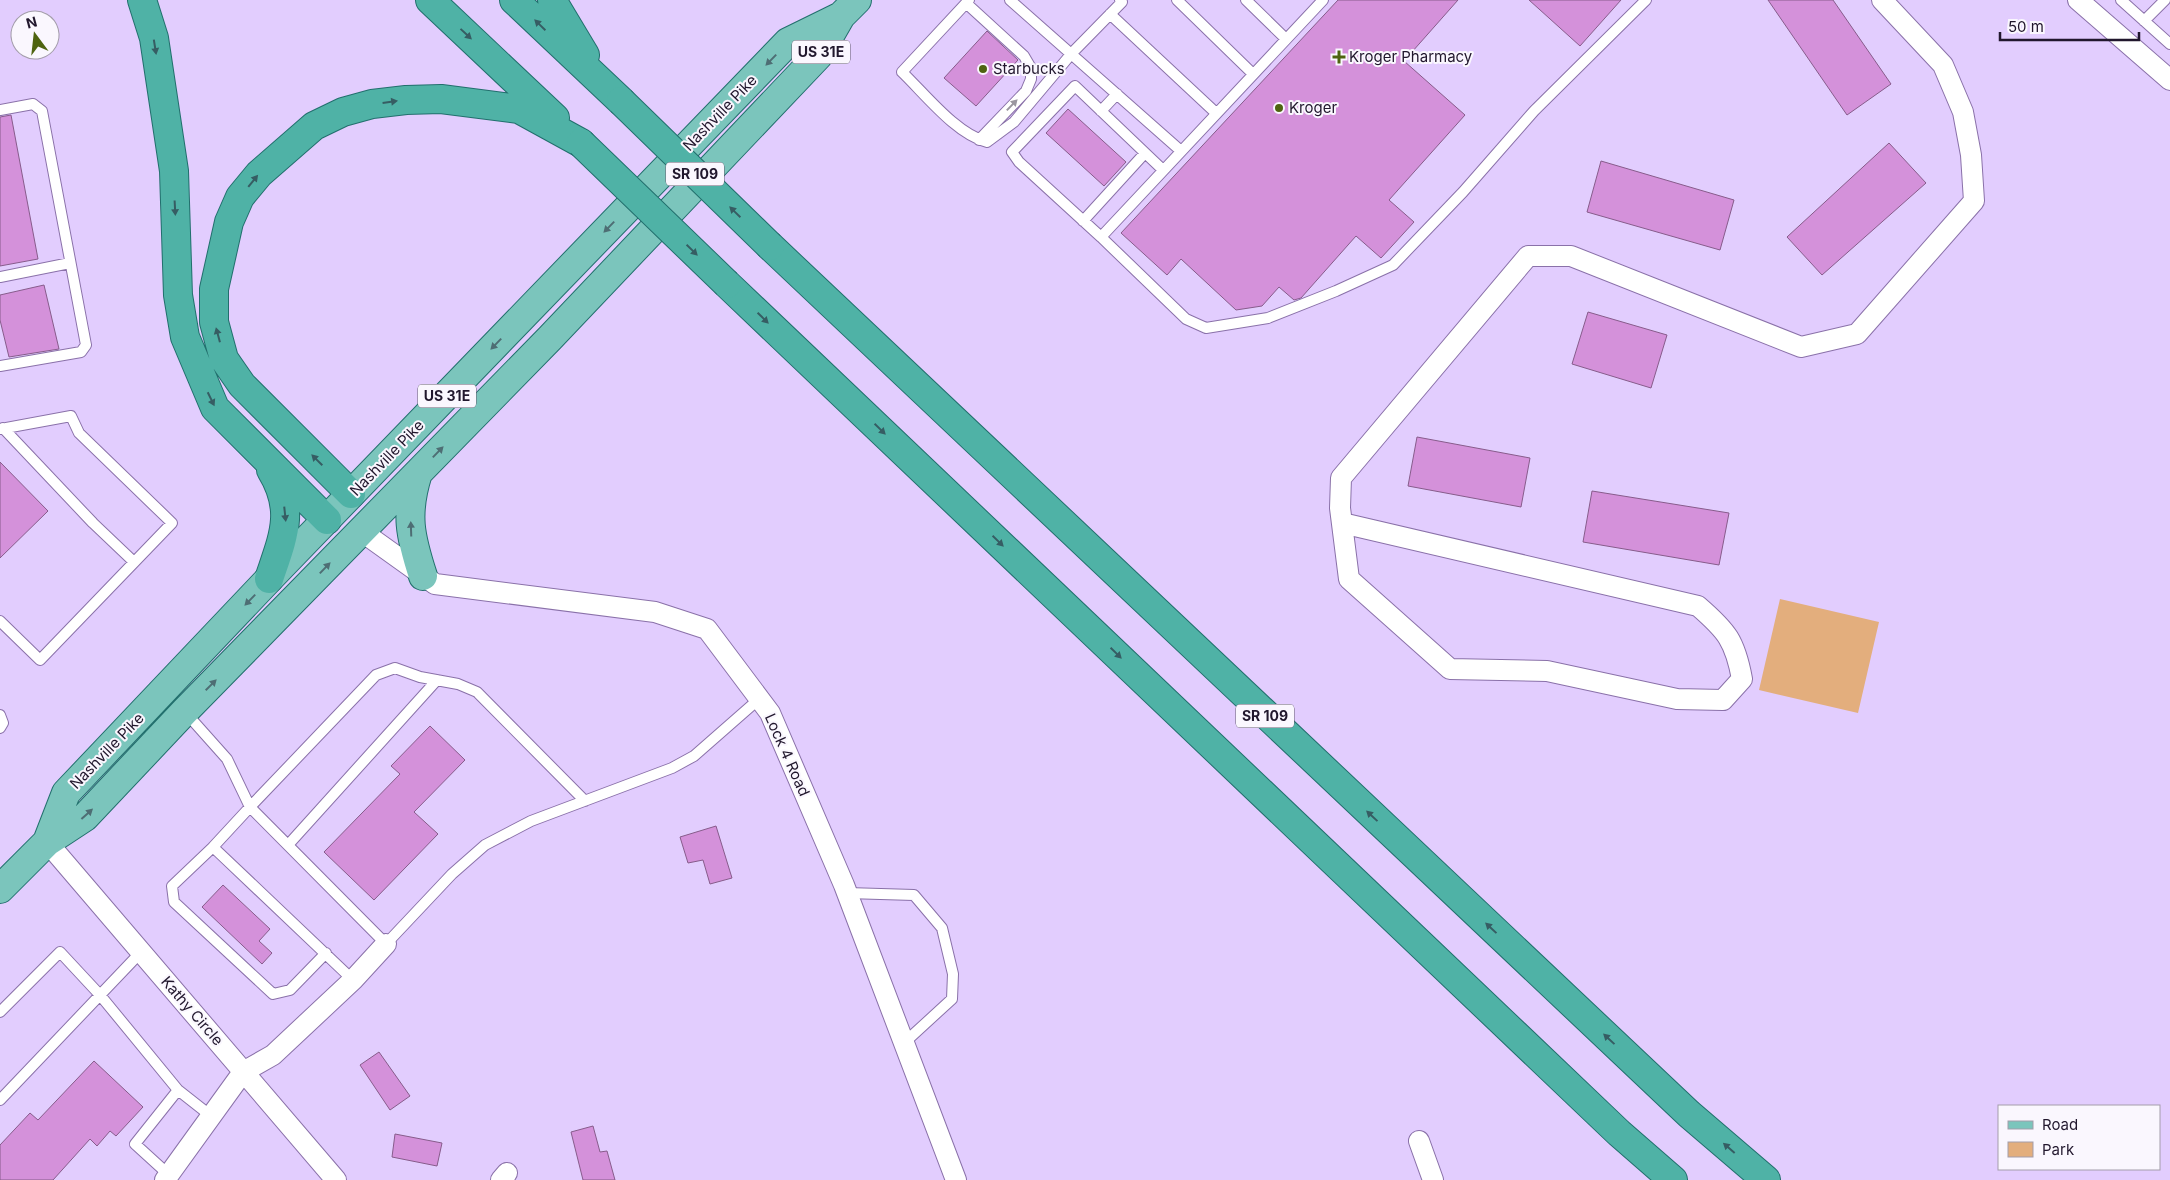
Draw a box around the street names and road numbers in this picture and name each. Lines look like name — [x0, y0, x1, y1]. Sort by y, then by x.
road number: US 31E — [792, 41, 850, 64]
street label: Nashville Pike — [679, 71, 761, 155]
road number: SR 109 — [666, 162, 724, 185]
road number: US 31E — [418, 384, 476, 408]
street label: Nashville Pike — [346, 416, 428, 500]
road number: SR 109 — [1236, 704, 1294, 728]
street label: Nashville Pike — [66, 709, 148, 793]
street label: Lock 4 Road — [761, 710, 814, 799]
street label: Kathy Circle — [157, 972, 228, 1049]

